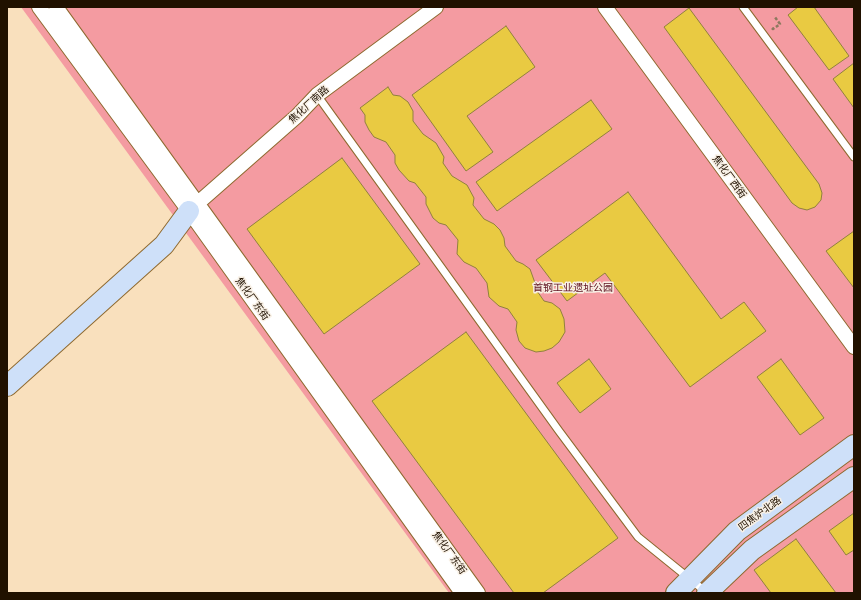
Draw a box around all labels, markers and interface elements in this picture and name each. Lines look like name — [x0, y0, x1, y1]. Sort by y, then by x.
street label: 焦化厂南路 — [286, 84, 332, 126]
street label: 焦化厂西街 — [709, 153, 749, 201]
street label: 焦化厂东街 — [232, 275, 272, 323]
park label: 首钢工业遗址公园 — [533, 282, 613, 294]
street label: 四焦炉北路 — [736, 494, 784, 534]
street label: 焦化厂东街 — [429, 529, 469, 577]

